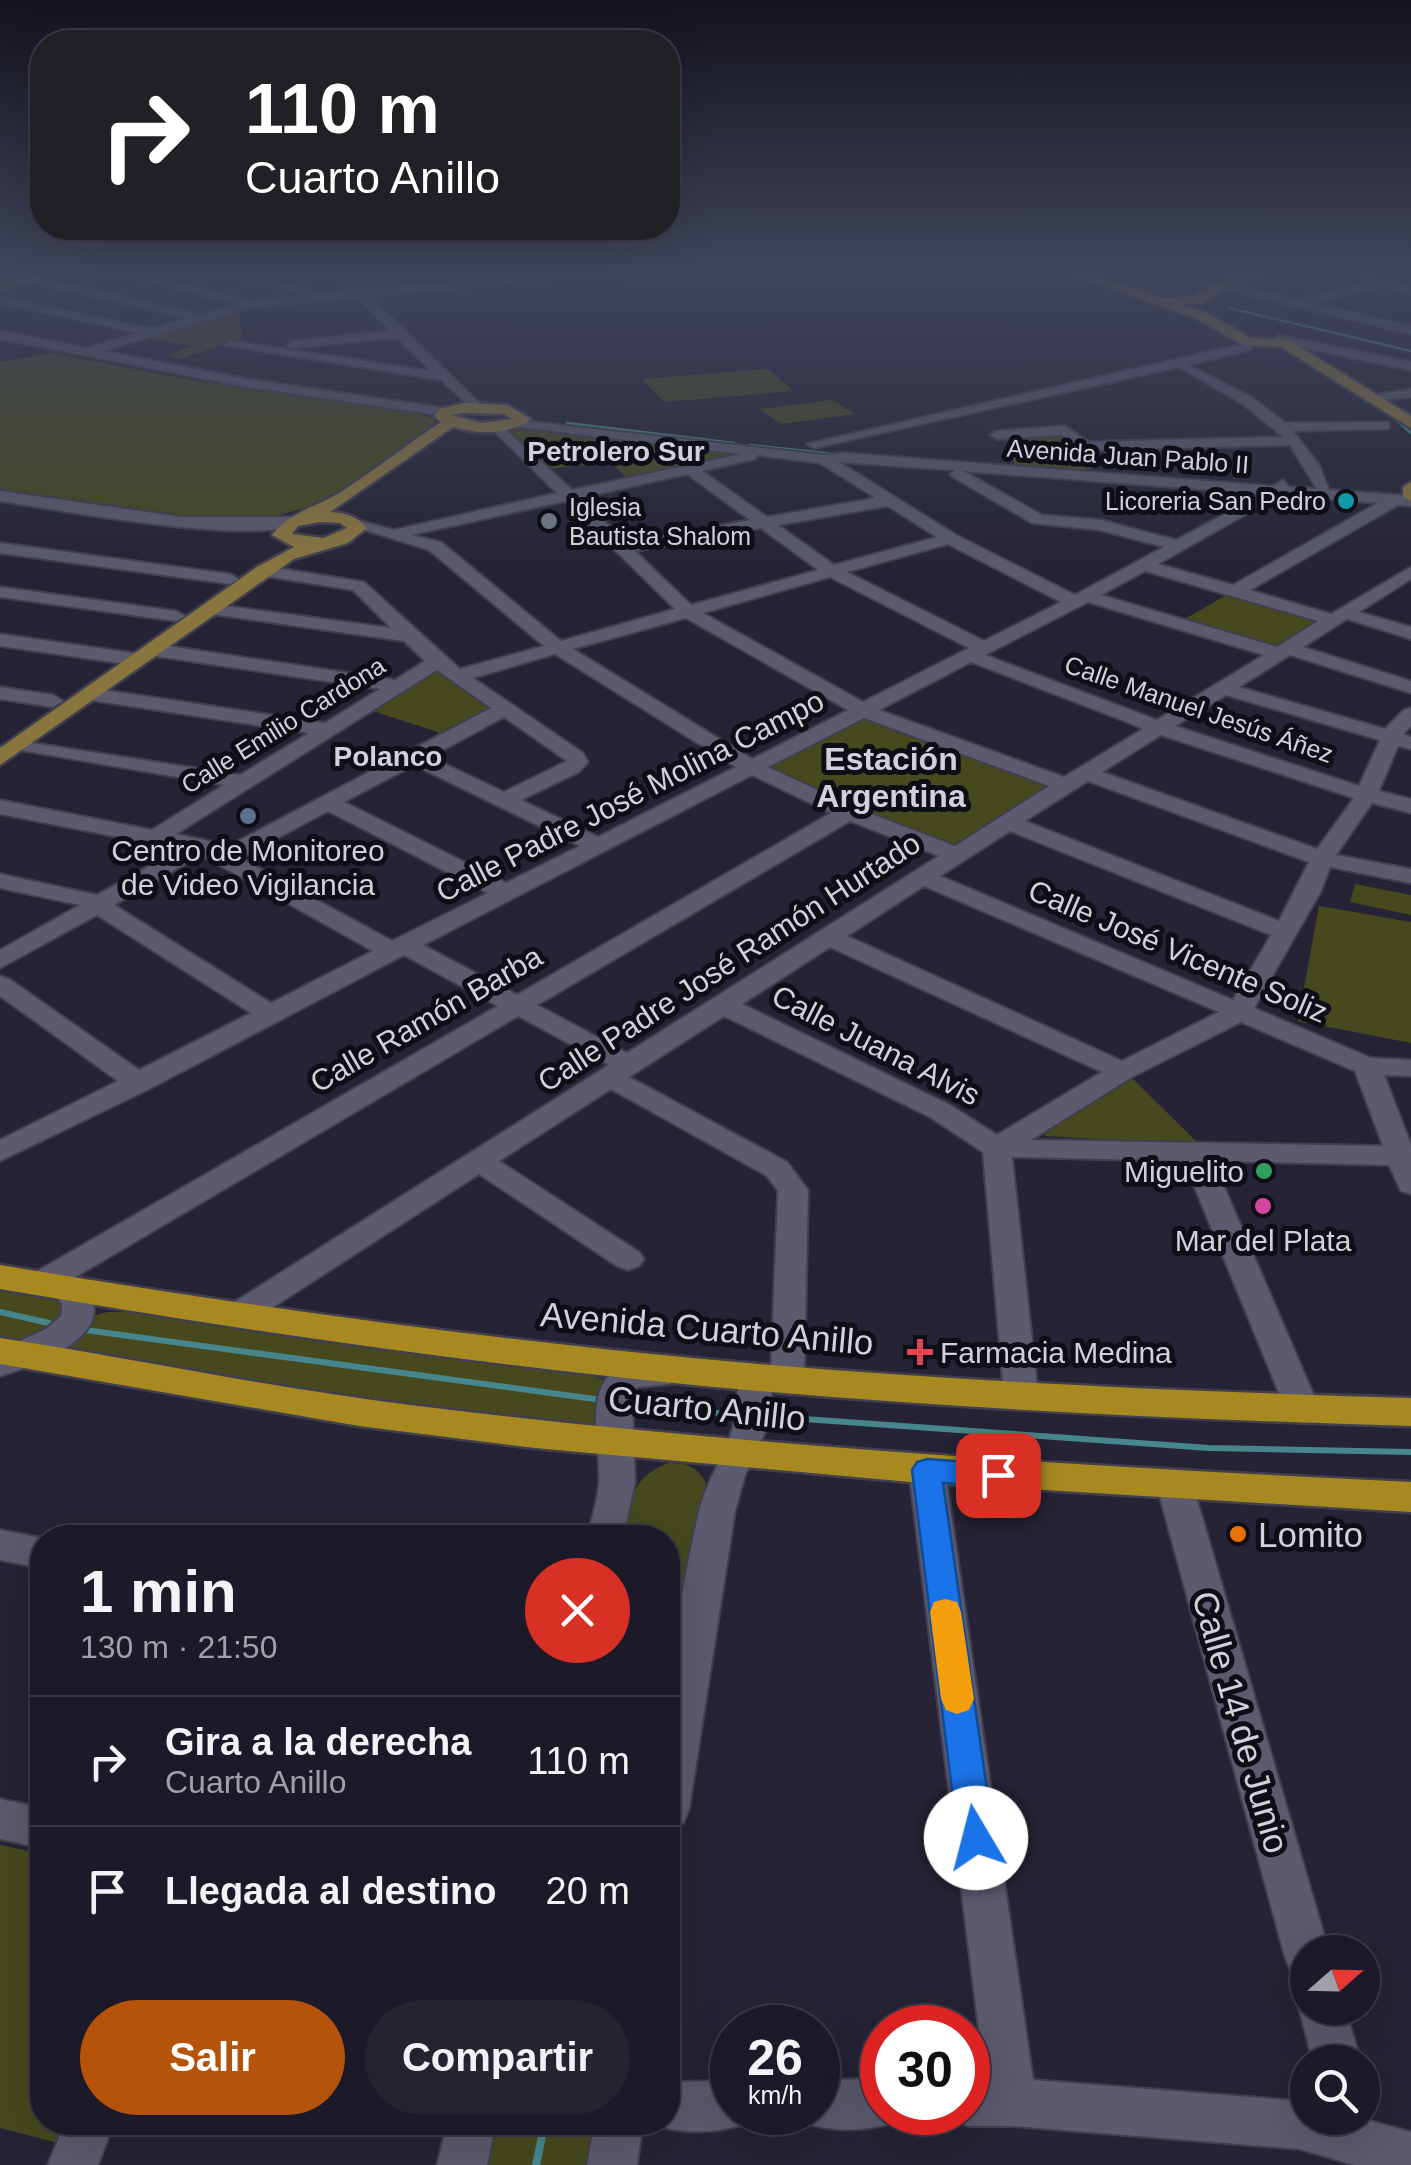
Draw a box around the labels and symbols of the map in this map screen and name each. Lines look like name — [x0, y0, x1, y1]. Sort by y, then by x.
street label: Avenida Juan Pablo II — [1006, 434, 1250, 478]
district label: Petrolero Sur — [527, 436, 705, 467]
place label: Licoreria San Pedro — [1105, 487, 1326, 515]
marker: Licoreria San Pedro — [1335, 490, 1357, 512]
place label: Iglesia Bautista Shalom — [569, 493, 751, 550]
marker: Iglesia Bautista Shalom — [538, 510, 560, 532]
street label: Calle Manuel Jesús Áñez — [1061, 650, 1337, 768]
street label: Calle Emilio Cardona — [176, 651, 390, 799]
street label: Calle Padre José Molina Campo — [431, 684, 829, 908]
district label: Polanco — [334, 741, 442, 772]
district label: Estación Argentina — [816, 741, 966, 814]
marker: Centro de Monitoreo de Video Vigilancia — [237, 805, 259, 827]
street label: Calle Padre José Ramón Hurtado — [532, 826, 926, 1098]
place label: Centro de Monitoreo de Video Vigilancia — [111, 834, 385, 901]
street label: Calle José Vicente Soliz — [1024, 873, 1332, 1029]
street label: Calle Ramón Barba — [304, 939, 548, 1099]
street label: Calle Juana Alvis — [767, 978, 985, 1112]
place label: Miguelito — [1124, 1155, 1244, 1188]
marker: Miguelito — [1253, 1160, 1275, 1182]
marker: Mar del Plata — [1252, 1195, 1274, 1217]
place label: Mar del Plata — [1175, 1224, 1352, 1257]
street label: Avenida Cuarto Anillo — [539, 1294, 875, 1362]
place label: Farmacia Medina — [940, 1336, 1172, 1369]
marker: Farmacia Medina — [909, 1341, 931, 1363]
street label: Cuarto Anillo — [606, 1378, 808, 1438]
pin — [956, 1433, 1041, 1518]
place label: Lomito — [1258, 1515, 1363, 1554]
marker: Lomito — [1227, 1523, 1249, 1545]
street label: Calle 14 de Junio — [1185, 1587, 1297, 1857]
position arrow — [924, 1786, 1028, 1890]
north arrow — [1290, 1935, 1380, 2025]
speed limit sign: 30 — [860, 2005, 990, 2135]

